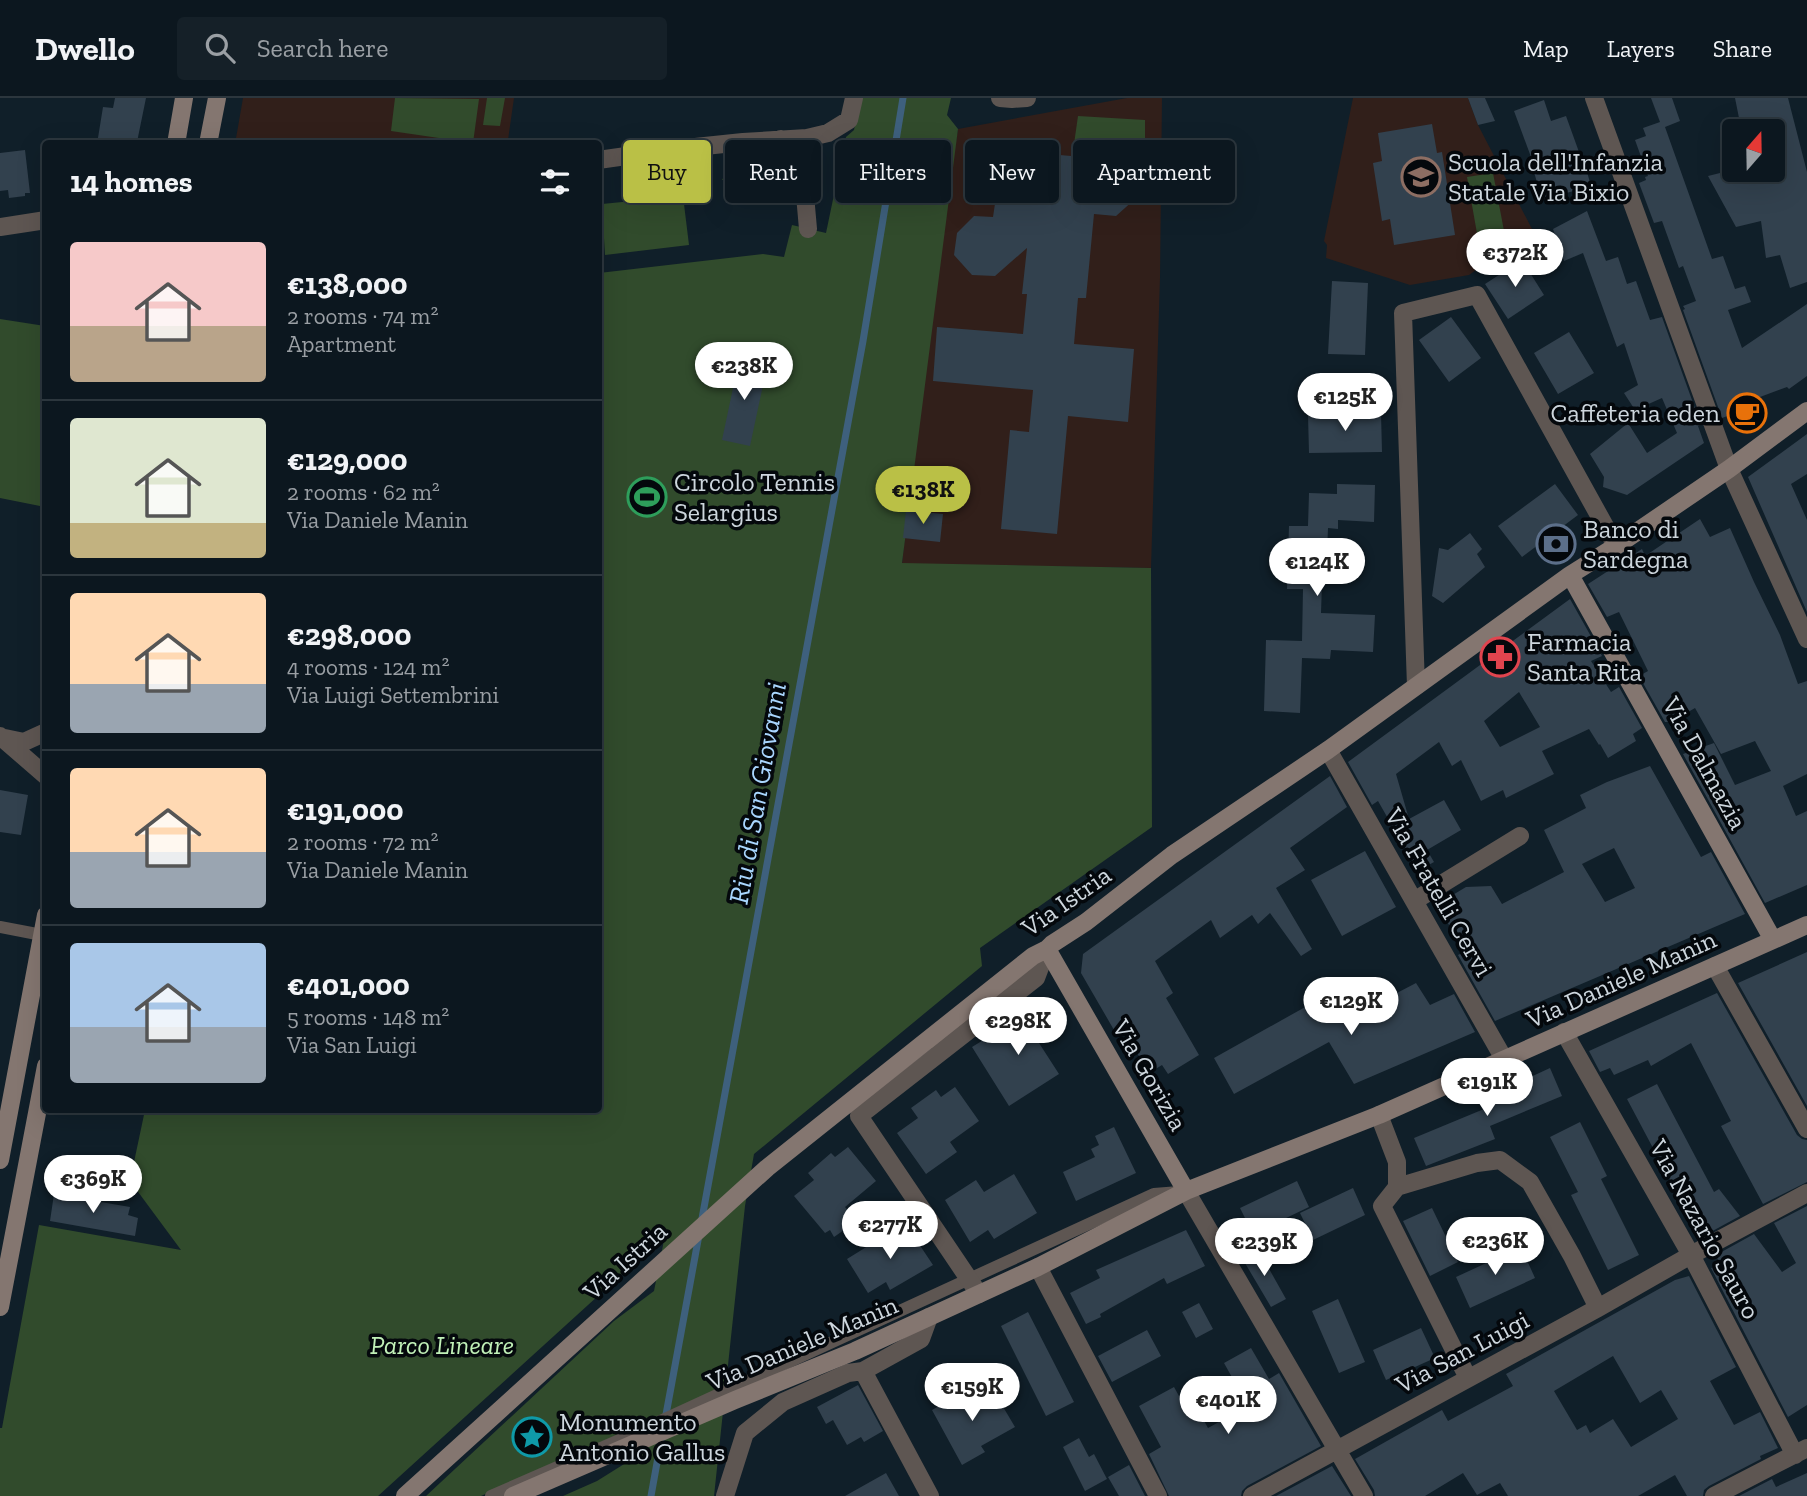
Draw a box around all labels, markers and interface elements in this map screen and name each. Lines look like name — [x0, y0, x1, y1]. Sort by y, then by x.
search box — [177, 17, 667, 80]
text: Dwello — [35, 29, 135, 68]
icon: search — [201, 29, 239, 67]
text: Search here — [257, 32, 388, 64]
text: Map — [1523, 34, 1569, 63]
text: Layers — [1607, 34, 1675, 63]
text: Share — [1713, 34, 1772, 63]
north arrow — [1722, 119, 1785, 182]
map controls — [1722, 119, 1785, 182]
chip: Buy — [623, 140, 711, 203]
chip: Rent — [725, 140, 821, 203]
chip: Filters — [835, 140, 951, 203]
chip: New — [965, 140, 1059, 203]
chip: Apartment — [1073, 140, 1235, 203]
place label: Scuola dell'Infanzia Statale Via Bixio — [1448, 146, 1664, 208]
school or university icon: Scuola dell'Infanzia Statale Via Bixio — [1400, 156, 1442, 198]
icon: filters — [536, 163, 574, 201]
text: 14 homes — [70, 164, 193, 200]
pin: €372K — [1466, 230, 1564, 289]
text: €372K — [1482, 238, 1548, 266]
text: €138,000 — [287, 266, 408, 302]
icon: home — [126, 270, 210, 354]
text: 2 rooms · 74 m² — [287, 302, 438, 330]
text: Apartment — [287, 330, 396, 358]
pin: €238K — [695, 342, 793, 402]
text: €238K — [711, 351, 777, 379]
pin: €125K — [1296, 374, 1394, 433]
text: €125K — [1314, 382, 1376, 410]
cafe icon: Caffeteria eden — [1726, 392, 1768, 434]
place label: Caffeteria eden — [1550, 397, 1720, 429]
text: €129,000 — [287, 442, 408, 478]
icon: home — [126, 446, 210, 530]
place label: Circolo Tennis Selargius — [674, 466, 835, 528]
pin: €138K — [874, 466, 972, 526]
text: €138K — [891, 475, 955, 503]
sports icon: Circolo Tennis Selargius — [626, 476, 668, 518]
text: 2 rooms · 62 m² — [287, 478, 440, 506]
text: Via Daniele Manin — [287, 506, 468, 534]
place label: Banco di Sardegna — [1583, 513, 1689, 575]
bank icon: Banco di Sardegna — [1535, 523, 1577, 565]
pin: €124K — [1268, 538, 1366, 598]
text: €124K — [1285, 547, 1349, 575]
text: €298,000 — [287, 617, 412, 653]
icon: home — [126, 621, 210, 705]
place label: Farmacia Santa Rita — [1527, 626, 1642, 688]
pharmacy icon: Farmacia Santa Rita — [1479, 636, 1521, 678]
text: 4 rooms · 124 m² — [287, 653, 449, 681]
water label: Riu di San Giovanni — [722, 680, 793, 906]
text: Via Luigi Settembrini — [287, 681, 499, 709]
street label: Via Dalmazia — [1655, 690, 1755, 835]
text: €191,000 — [287, 792, 404, 828]
icon: home — [126, 796, 210, 880]
street label: Via Fratelli Cervi — [1377, 801, 1500, 982]
text: 2 rooms · 72 m² — [287, 828, 438, 856]
text: Via Daniele Manin — [287, 856, 468, 884]
street label: Via Istria — [1014, 858, 1117, 944]
street label: Via Daniele Manin — [1520, 923, 1721, 1036]
text: €401,000 — [287, 967, 410, 1003]
icon: home — [126, 971, 210, 1055]
pin: €129K — [1302, 978, 1400, 1037]
text: €129K — [1319, 986, 1383, 1014]
pin: €298K — [969, 998, 1067, 1057]
text: 5 rooms · 148 m² — [287, 1003, 449, 1031]
text: €298K — [985, 1006, 1051, 1034]
street label: Via Gorizia — [1105, 1013, 1195, 1137]
text: Via San Luigi — [287, 1031, 417, 1059]
pin: €191K — [1438, 1058, 1536, 1118]
text: €191K — [1457, 1067, 1517, 1095]
street label: Via Nazario Sauro — [1642, 1133, 1768, 1324]
pin: €369K — [44, 1156, 142, 1215]
text: €369K — [60, 1164, 126, 1192]
pin: €277K — [841, 1202, 939, 1261]
text: €277K — [858, 1210, 922, 1238]
street label: Via Istria — [576, 1215, 674, 1308]
pin: €239K — [1215, 1218, 1313, 1278]
pin: €236K — [1446, 1218, 1544, 1277]
text: €236K — [1462, 1226, 1528, 1254]
text: €239K — [1231, 1227, 1297, 1255]
street label: Via Daniele Manin — [701, 1288, 902, 1398]
street label: Via San Luigi — [1389, 1303, 1534, 1401]
park label: Parco Lineare — [370, 1329, 514, 1361]
pin: €159K — [923, 1364, 1021, 1423]
text: €159K — [941, 1372, 1003, 1400]
pin: €401K — [1179, 1376, 1277, 1436]
text: €401K — [1196, 1385, 1260, 1413]
place label: Monumento Antonio Gallus — [559, 1406, 725, 1468]
place icon: Monumento Antonio Gallus — [511, 1416, 553, 1458]

